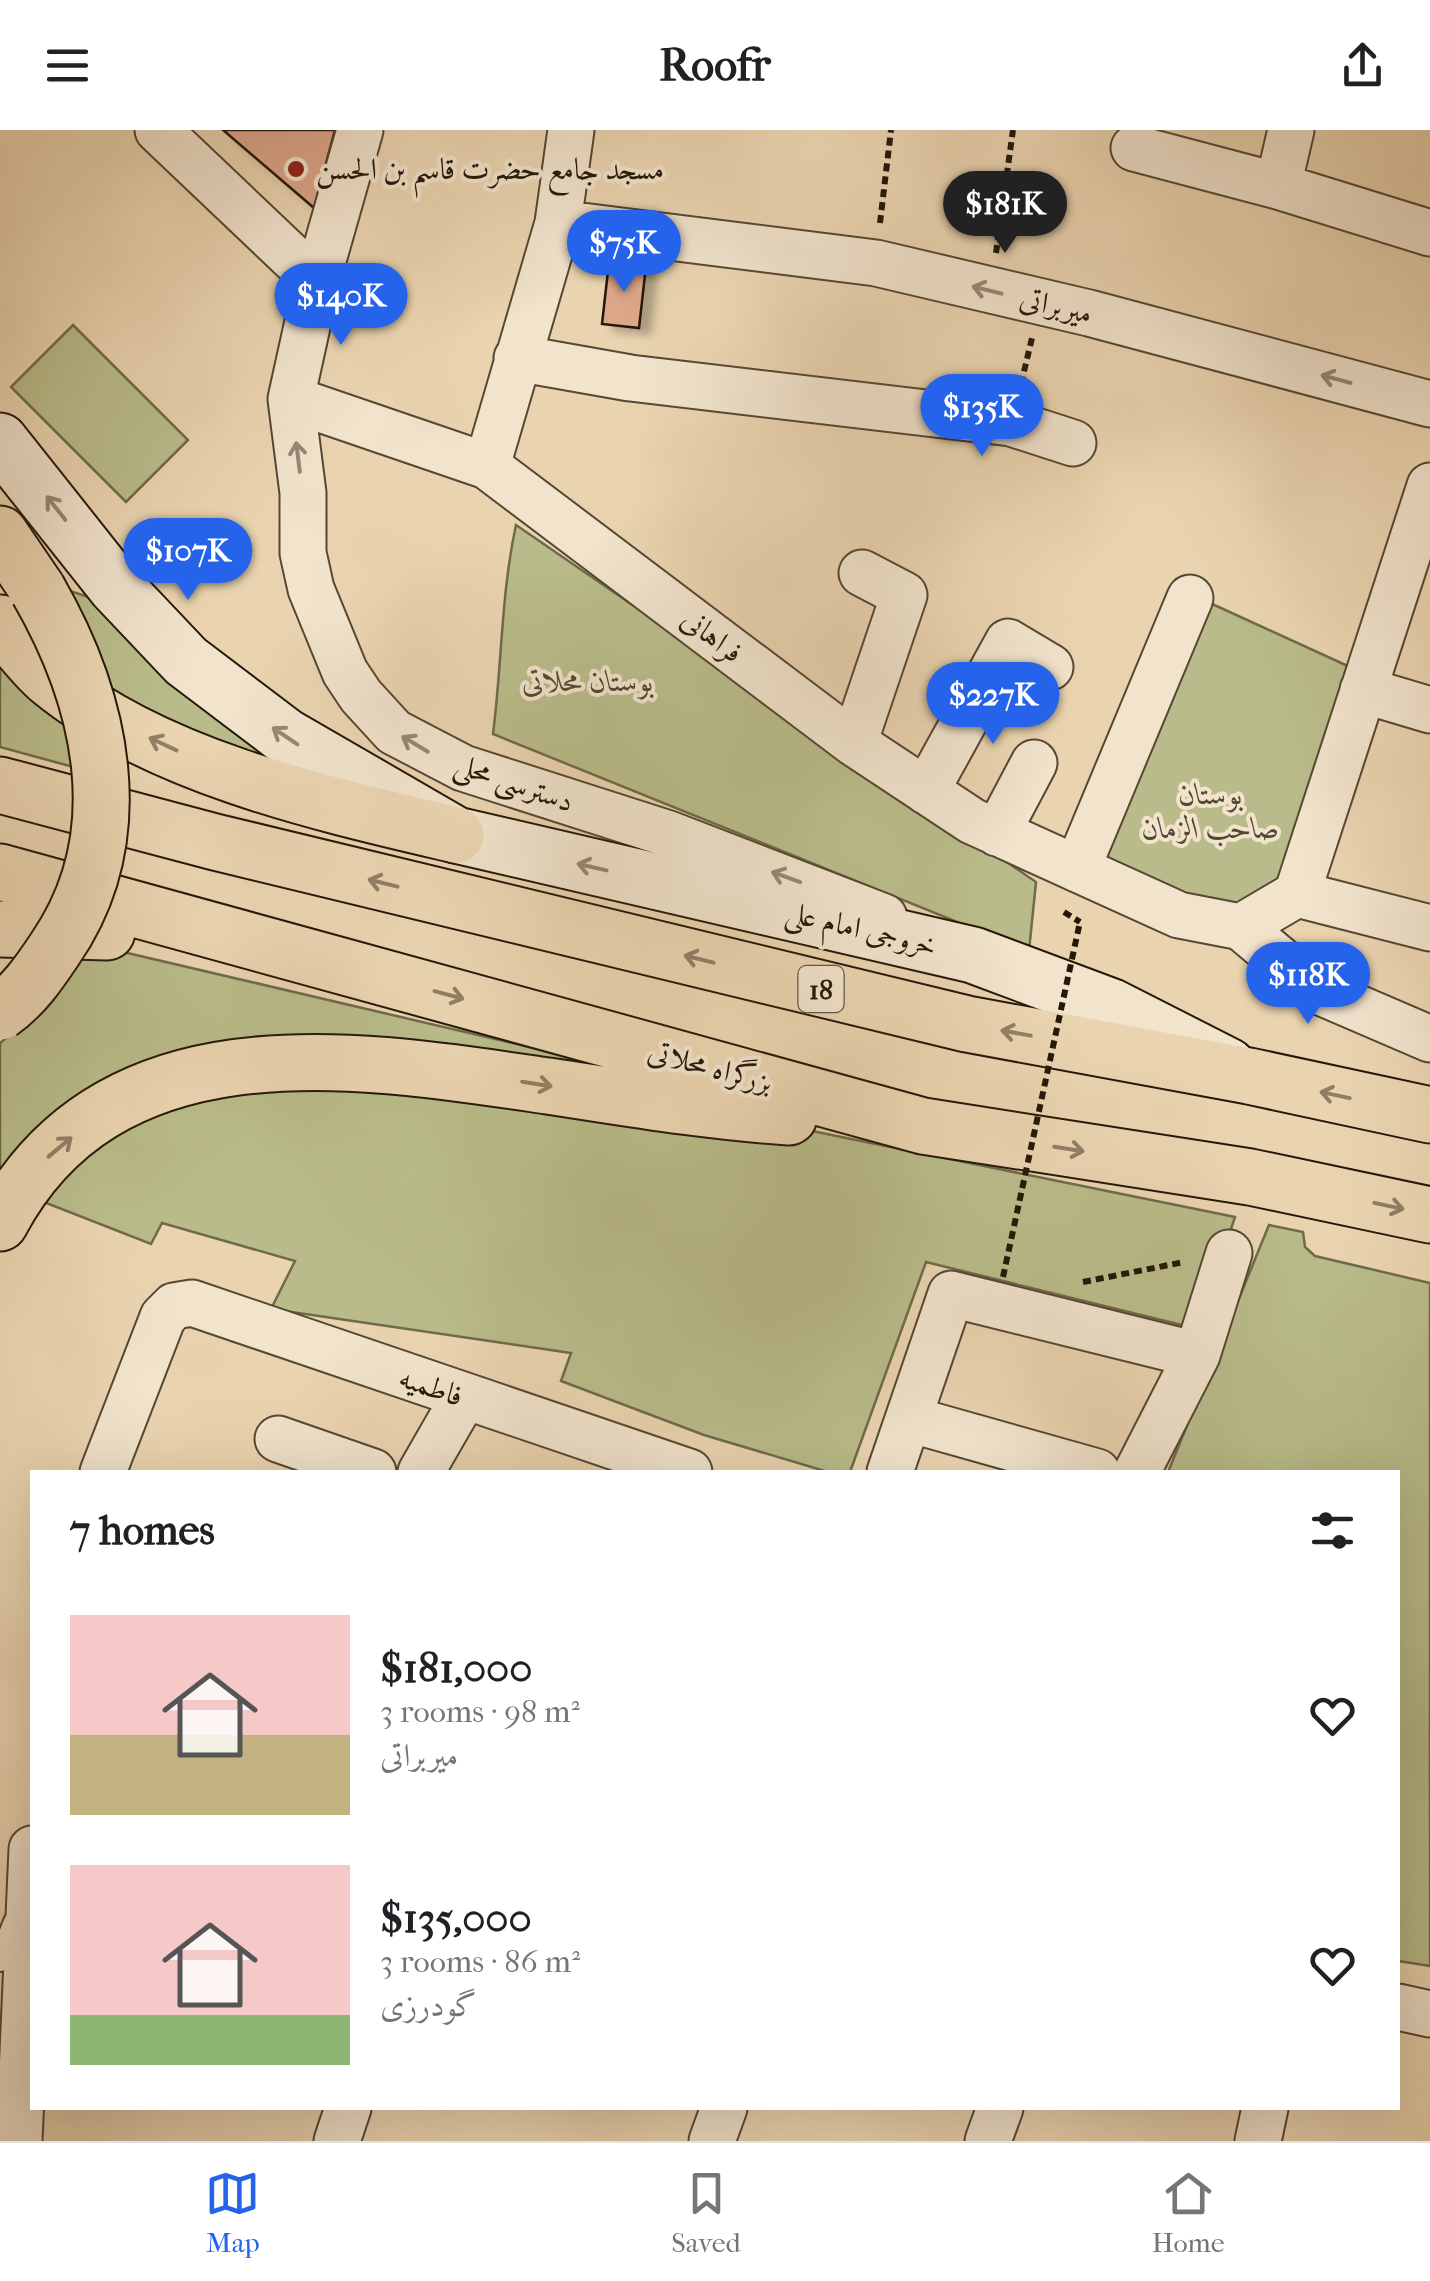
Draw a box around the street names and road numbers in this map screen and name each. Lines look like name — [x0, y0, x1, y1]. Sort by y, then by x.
street label: میربراتی — [1016, 281, 1096, 331]
street label: فراهانی — [674, 602, 750, 671]
street label: دسترسی محلی — [449, 746, 578, 823]
street label: خروجی امام علی — [780, 895, 940, 971]
road number: 18 — [798, 966, 844, 1012]
street label: بزرگراه محلاتی — [644, 1031, 777, 1100]
street label: فاطمیه — [394, 1360, 468, 1414]

